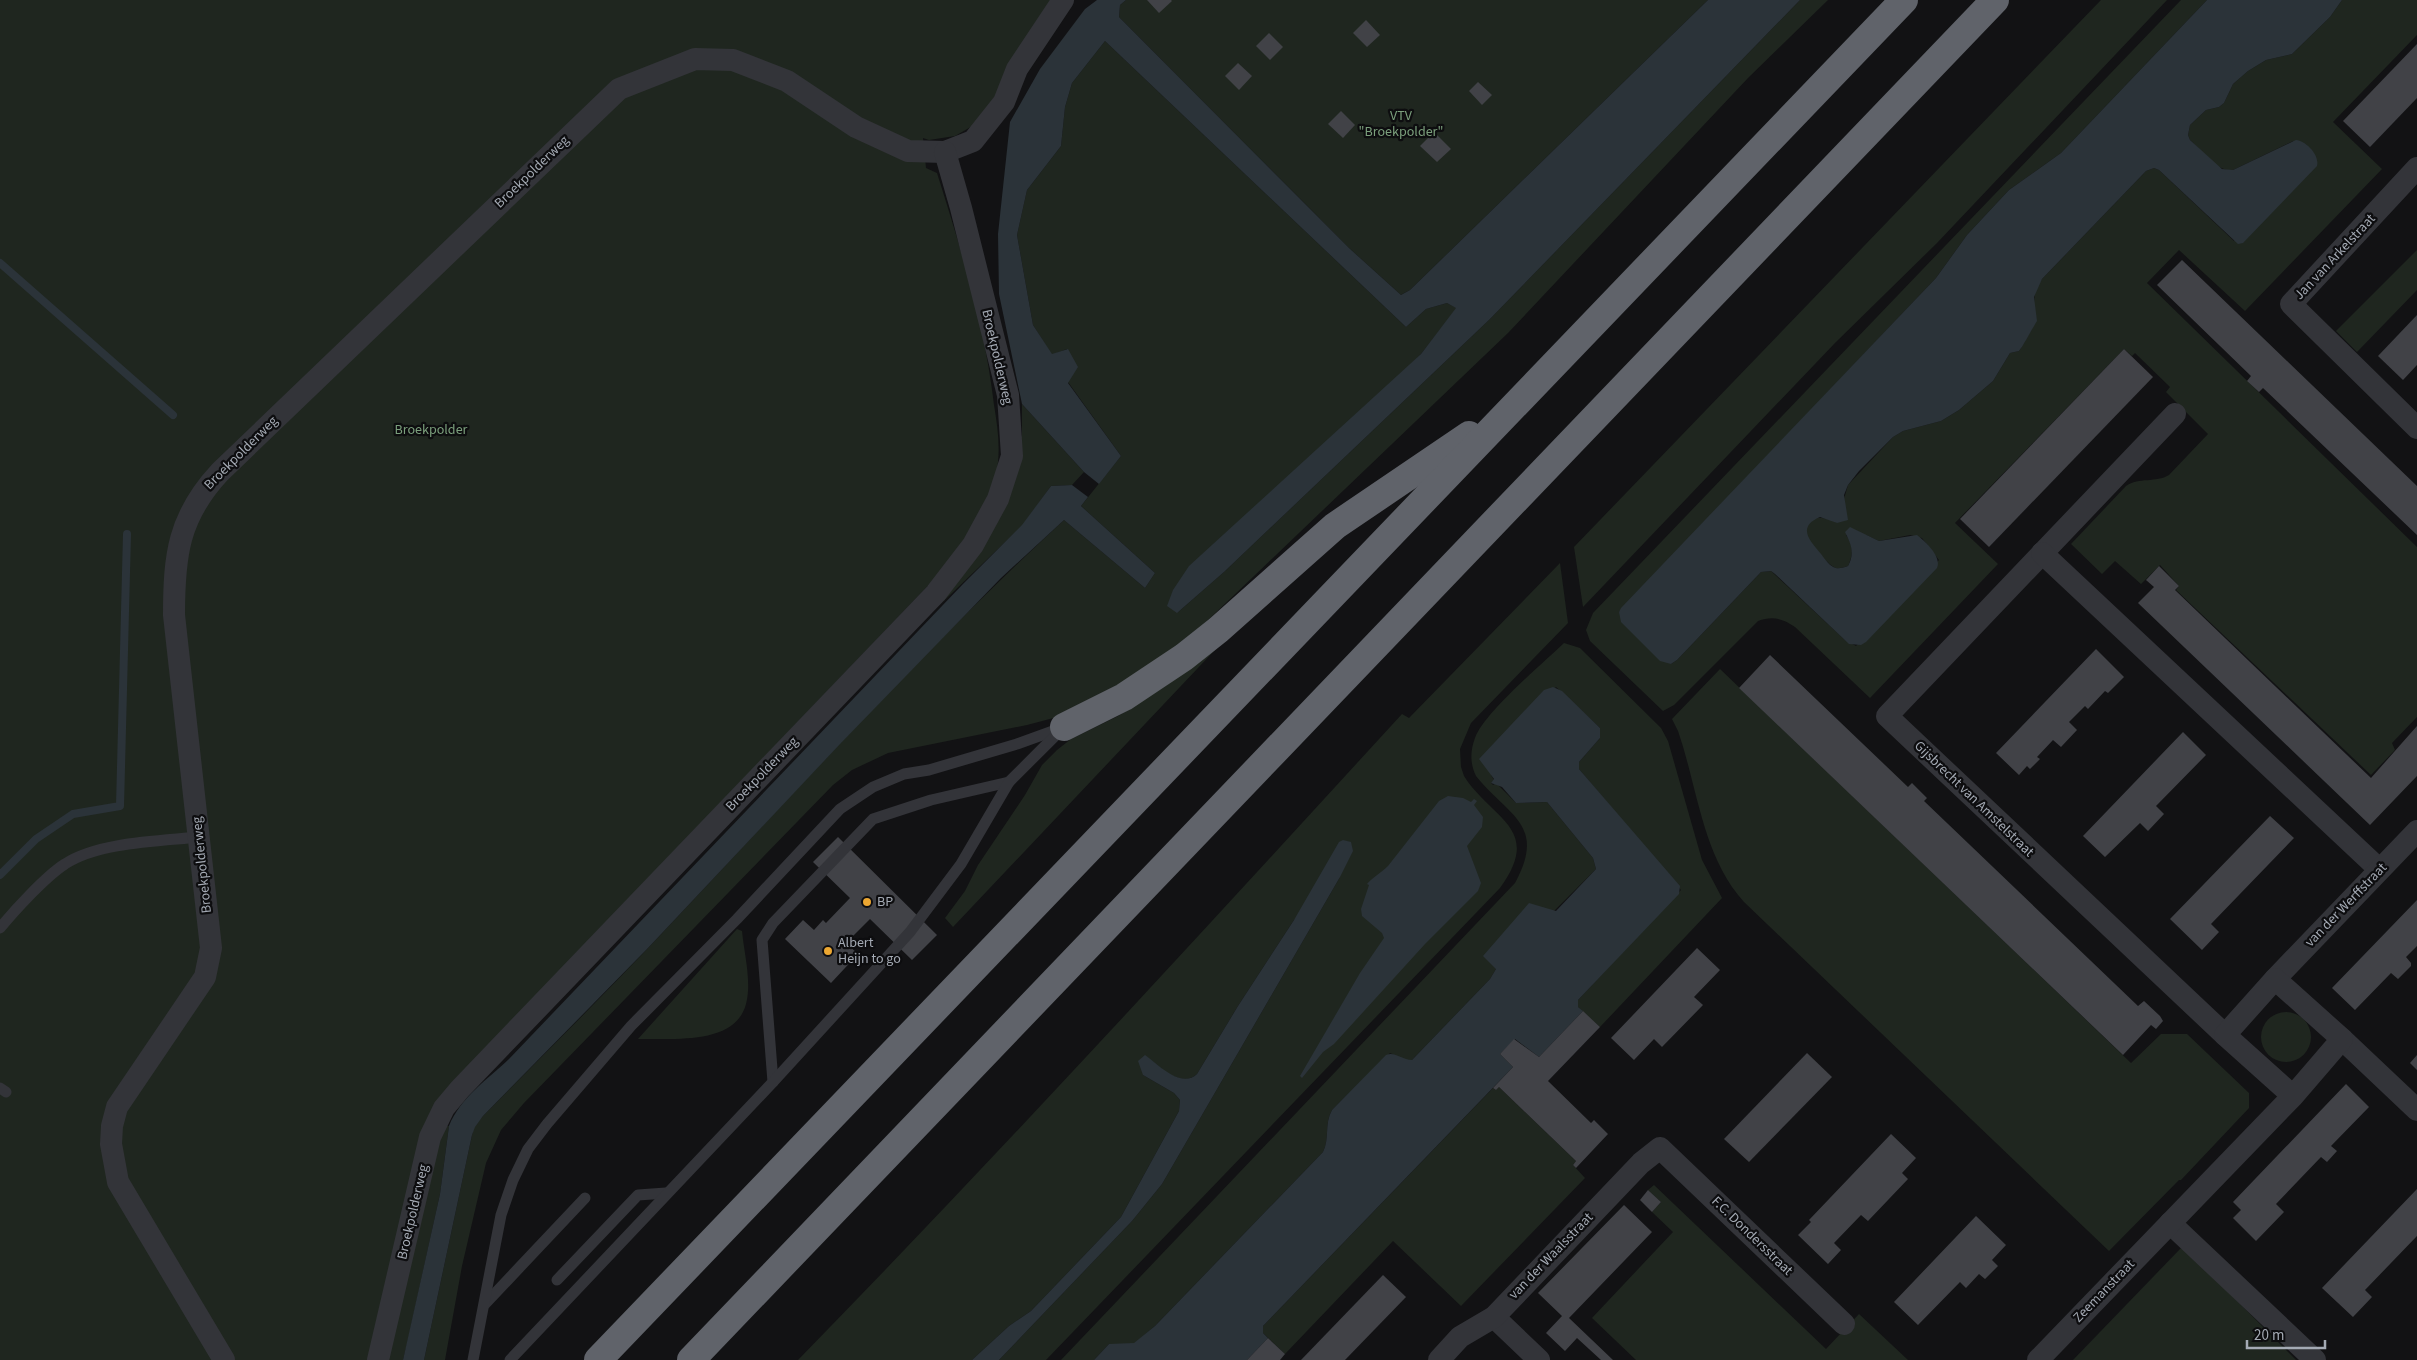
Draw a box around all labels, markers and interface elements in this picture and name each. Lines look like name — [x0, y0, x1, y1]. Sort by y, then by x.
park label: VTV "Broekpolder" — [1359, 106, 1443, 142]
street label: Broekpolderweg — [490, 131, 574, 213]
street label: Jan van Arkelstraat — [2290, 209, 2380, 304]
street label: Broekpolderweg — [976, 307, 1018, 407]
street label: Broekpolderweg — [200, 412, 282, 494]
park label: Broekpolder — [395, 420, 468, 440]
street label: Broekpolderweg — [721, 732, 803, 816]
street label: Gijsbrecht van Amstelstraat — [1910, 736, 2038, 862]
street label: Broekpolderweg — [187, 816, 217, 914]
street label: van der Werffstraat — [2300, 858, 2392, 952]
place label: BP — [877, 892, 893, 912]
marker: BP — [861, 896, 873, 908]
place label: Albert Heijn to go — [838, 933, 901, 969]
marker: Albert Heijn to go — [822, 945, 834, 957]
street label: Broekpolderweg — [392, 1162, 434, 1262]
street label: F.C. Dondersstraat — [1707, 1192, 1797, 1280]
street label: van der Waalsstraat — [1504, 1208, 1598, 1304]
street label: Zeemanstraat — [2069, 1255, 2139, 1327]
scale bar — [2247, 1318, 2324, 1350]
text: 20 m — [2254, 1325, 2284, 1346]

